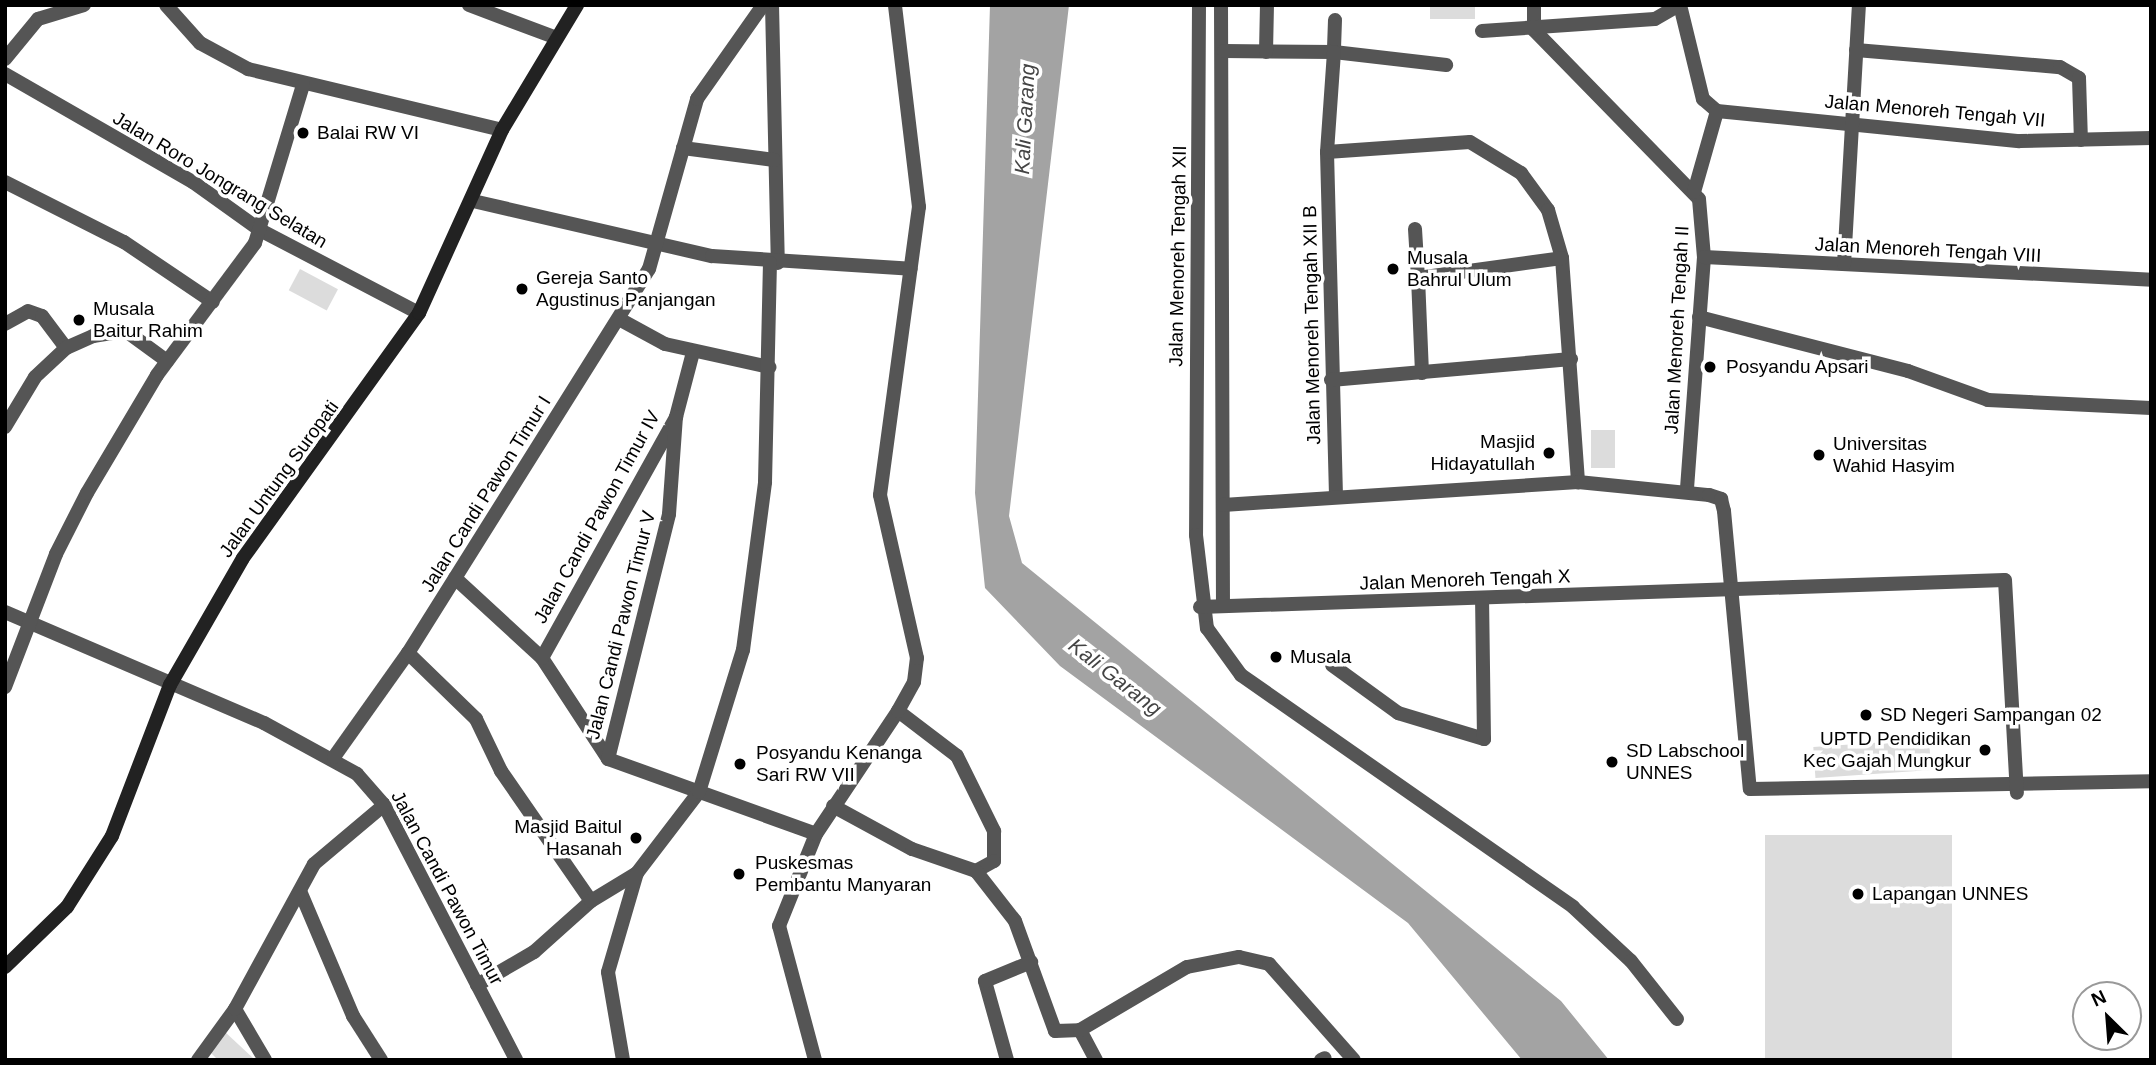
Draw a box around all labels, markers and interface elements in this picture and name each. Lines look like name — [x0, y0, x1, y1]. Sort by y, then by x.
water label: Kali Garang — [1010, 63, 1040, 175]
street label: Jalan Menoreh Tengah VII — [1824, 90, 2046, 132]
street label: Jalan Roro Jongrang Selatan — [109, 107, 331, 253]
place label: Balai RW VI — [317, 122, 419, 144]
marker: Balai RW VI — [295, 125, 311, 141]
street label: Jalan Menoreh Tengah XII — [1165, 145, 1191, 367]
street label: Jalan Menoreh Tengah XII B — [1299, 205, 1325, 445]
street label: Jalan Menoreh Tengah II — [1660, 225, 1694, 435]
street label: Jalan Menoreh Tengah VIII — [1814, 233, 2042, 267]
place label: Musala Bahrul Ulum — [1407, 247, 1512, 291]
marker: Musala Bahrul Ulum — [1385, 261, 1401, 277]
place label: Gereja Santo Agustinus Panjangan — [536, 267, 716, 311]
marker: Gereja Santo Agustinus Panjangan — [514, 281, 530, 297]
place label: Musala Baitur Rahim — [93, 298, 203, 342]
marker: Musala Baitur Rahim — [71, 312, 87, 328]
place label: Posyandu Apsari — [1726, 356, 1870, 378]
marker: Posyandu Apsari — [1700, 357, 1720, 377]
street label: Jalan Candi Pawon Timur I — [416, 392, 556, 596]
street label: Jalan Untung Suropati — [215, 396, 343, 562]
street label: Jalan Candi Pawon Timur IV — [529, 406, 665, 628]
place label: Masjid Hidayatullah — [1430, 431, 1535, 475]
place label: Universitas Wahid Hasyim — [1833, 433, 1955, 477]
marker: Masjid Hidayatullah — [1541, 445, 1557, 461]
marker: Universitas Wahid Hasyim — [1811, 447, 1827, 463]
street label: Jalan Candi Pawon Timur V — [582, 508, 660, 742]
street label: Jalan Menoreh Tengah X — [1359, 565, 1571, 595]
water label: Kali Garang — [1064, 633, 1166, 721]
place label: Musala — [1290, 646, 1351, 668]
marker: Musala — [1268, 649, 1284, 665]
place label: SD Negeri Sampangan 02 — [1880, 704, 2102, 726]
marker: SD Negeri Sampangan 02 — [1858, 707, 1874, 723]
place label: UPTD Pendidikan Kec Gajah Mungkur — [1803, 728, 1971, 772]
place label: SD Labschool UNNES — [1626, 740, 1744, 784]
place label: Posyandu Kenanga Sari RW VII — [756, 742, 922, 786]
marker: UPTD Pendidikan Kec Gajah Mungkur — [1977, 742, 1993, 758]
marker: Posyandu Kenanga Sari RW VII — [730, 754, 750, 774]
marker: SD Labschool UNNES — [1604, 754, 1620, 770]
street label: Jalan Candi Pawon Timur — [386, 787, 508, 989]
place label: Masjid Baitul Hasanah — [514, 816, 622, 860]
marker: Masjid Baitul Hasanah — [628, 830, 644, 846]
place label: Puskesmas Pembantu Manyaran — [755, 852, 931, 896]
marker: Puskesmas Pembantu Manyaran — [729, 864, 749, 884]
place label: Lapangan UNNES — [1872, 883, 2028, 905]
marker: Lapangan UNNES — [1850, 886, 1866, 902]
north arrow — [2072, 981, 2142, 1051]
text: N — [2088, 986, 2109, 1011]

